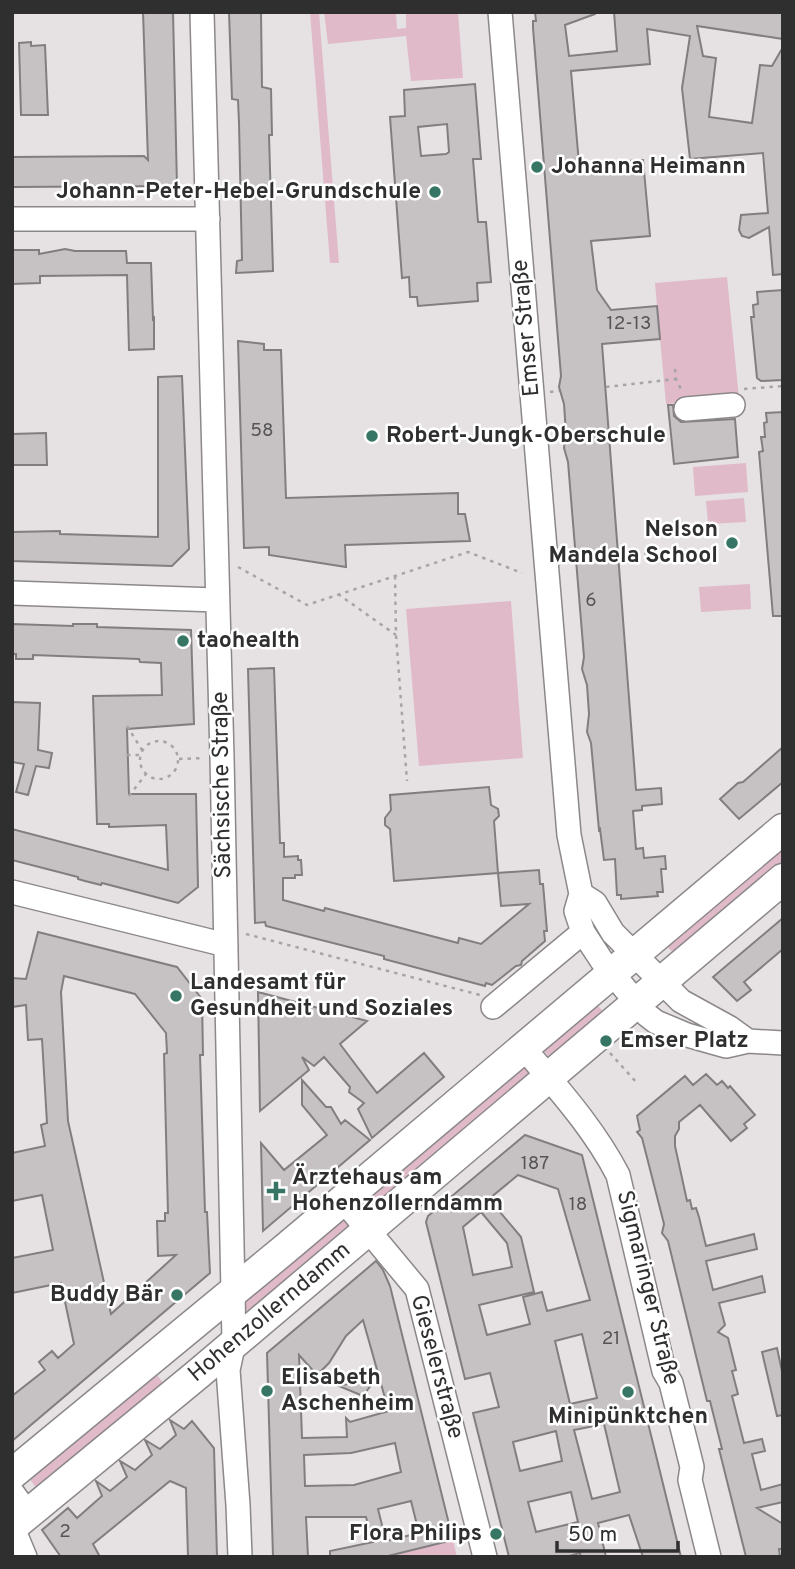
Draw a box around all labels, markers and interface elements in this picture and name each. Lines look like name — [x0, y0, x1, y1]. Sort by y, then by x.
place label: Johanna Heimann — [551, 153, 746, 182]
marker: Johanna Heimann — [529, 159, 545, 175]
place label: Johann-Peter-Hebel-Grundschule — [56, 178, 421, 207]
marker: Johann-Peter-Hebel-Grundschule — [427, 184, 443, 200]
street label: Emser Straße — [507, 258, 547, 398]
house number: 12-13 — [607, 312, 651, 336]
house number: 58 — [250, 419, 274, 443]
place label: Robert-Jungk-Oberschule — [386, 422, 666, 451]
marker: Robert-Jungk-Oberschule — [364, 428, 380, 444]
place label: Nelson Mandela School — [549, 516, 718, 571]
marker: Nelson Mandela School — [724, 535, 740, 551]
house number: 6 — [585, 589, 597, 613]
place label: taohealth — [197, 627, 300, 656]
marker: taohealth — [175, 633, 191, 649]
street label: Sächsische Straße — [207, 691, 239, 879]
place label: Landesamt für Gesundheit und Soziales — [190, 969, 453, 1024]
marker: Landesamt für Gesundheit und Soziales — [168, 988, 184, 1004]
place label: Emser Platz — [620, 1027, 749, 1056]
marker: Emser Platz — [598, 1033, 614, 1049]
house number: 187 — [521, 1152, 549, 1176]
place label: Ärztehaus am Hohenzollerndamm — [292, 1163, 503, 1219]
marker: Ärztehaus am Hohenzollerndamm — [266, 1181, 286, 1201]
street label: Sigmaringer Straße — [609, 1188, 685, 1388]
house number: 18 — [569, 1193, 587, 1217]
street label: Hohenzollerndamm — [183, 1237, 357, 1389]
place label: Buddy Bär — [50, 1281, 163, 1310]
marker: Buddy Bär — [169, 1287, 185, 1303]
street label: Gieselerstraße — [403, 1292, 469, 1442]
house number: 21 — [602, 1327, 620, 1351]
place label: Elisabeth Aschenheim — [281, 1364, 414, 1419]
marker: Elisabeth Aschenheim — [259, 1383, 275, 1399]
marker: Minipünktchen — [620, 1384, 636, 1400]
place label: Minipünktchen — [548, 1403, 708, 1432]
scale bar — [557, 1510, 678, 1554]
house number: 2 — [59, 1520, 71, 1544]
place label: Flora Philips — [349, 1520, 482, 1549]
text: 50 m — [568, 1522, 617, 1549]
marker: Flora Philips — [488, 1526, 504, 1542]

